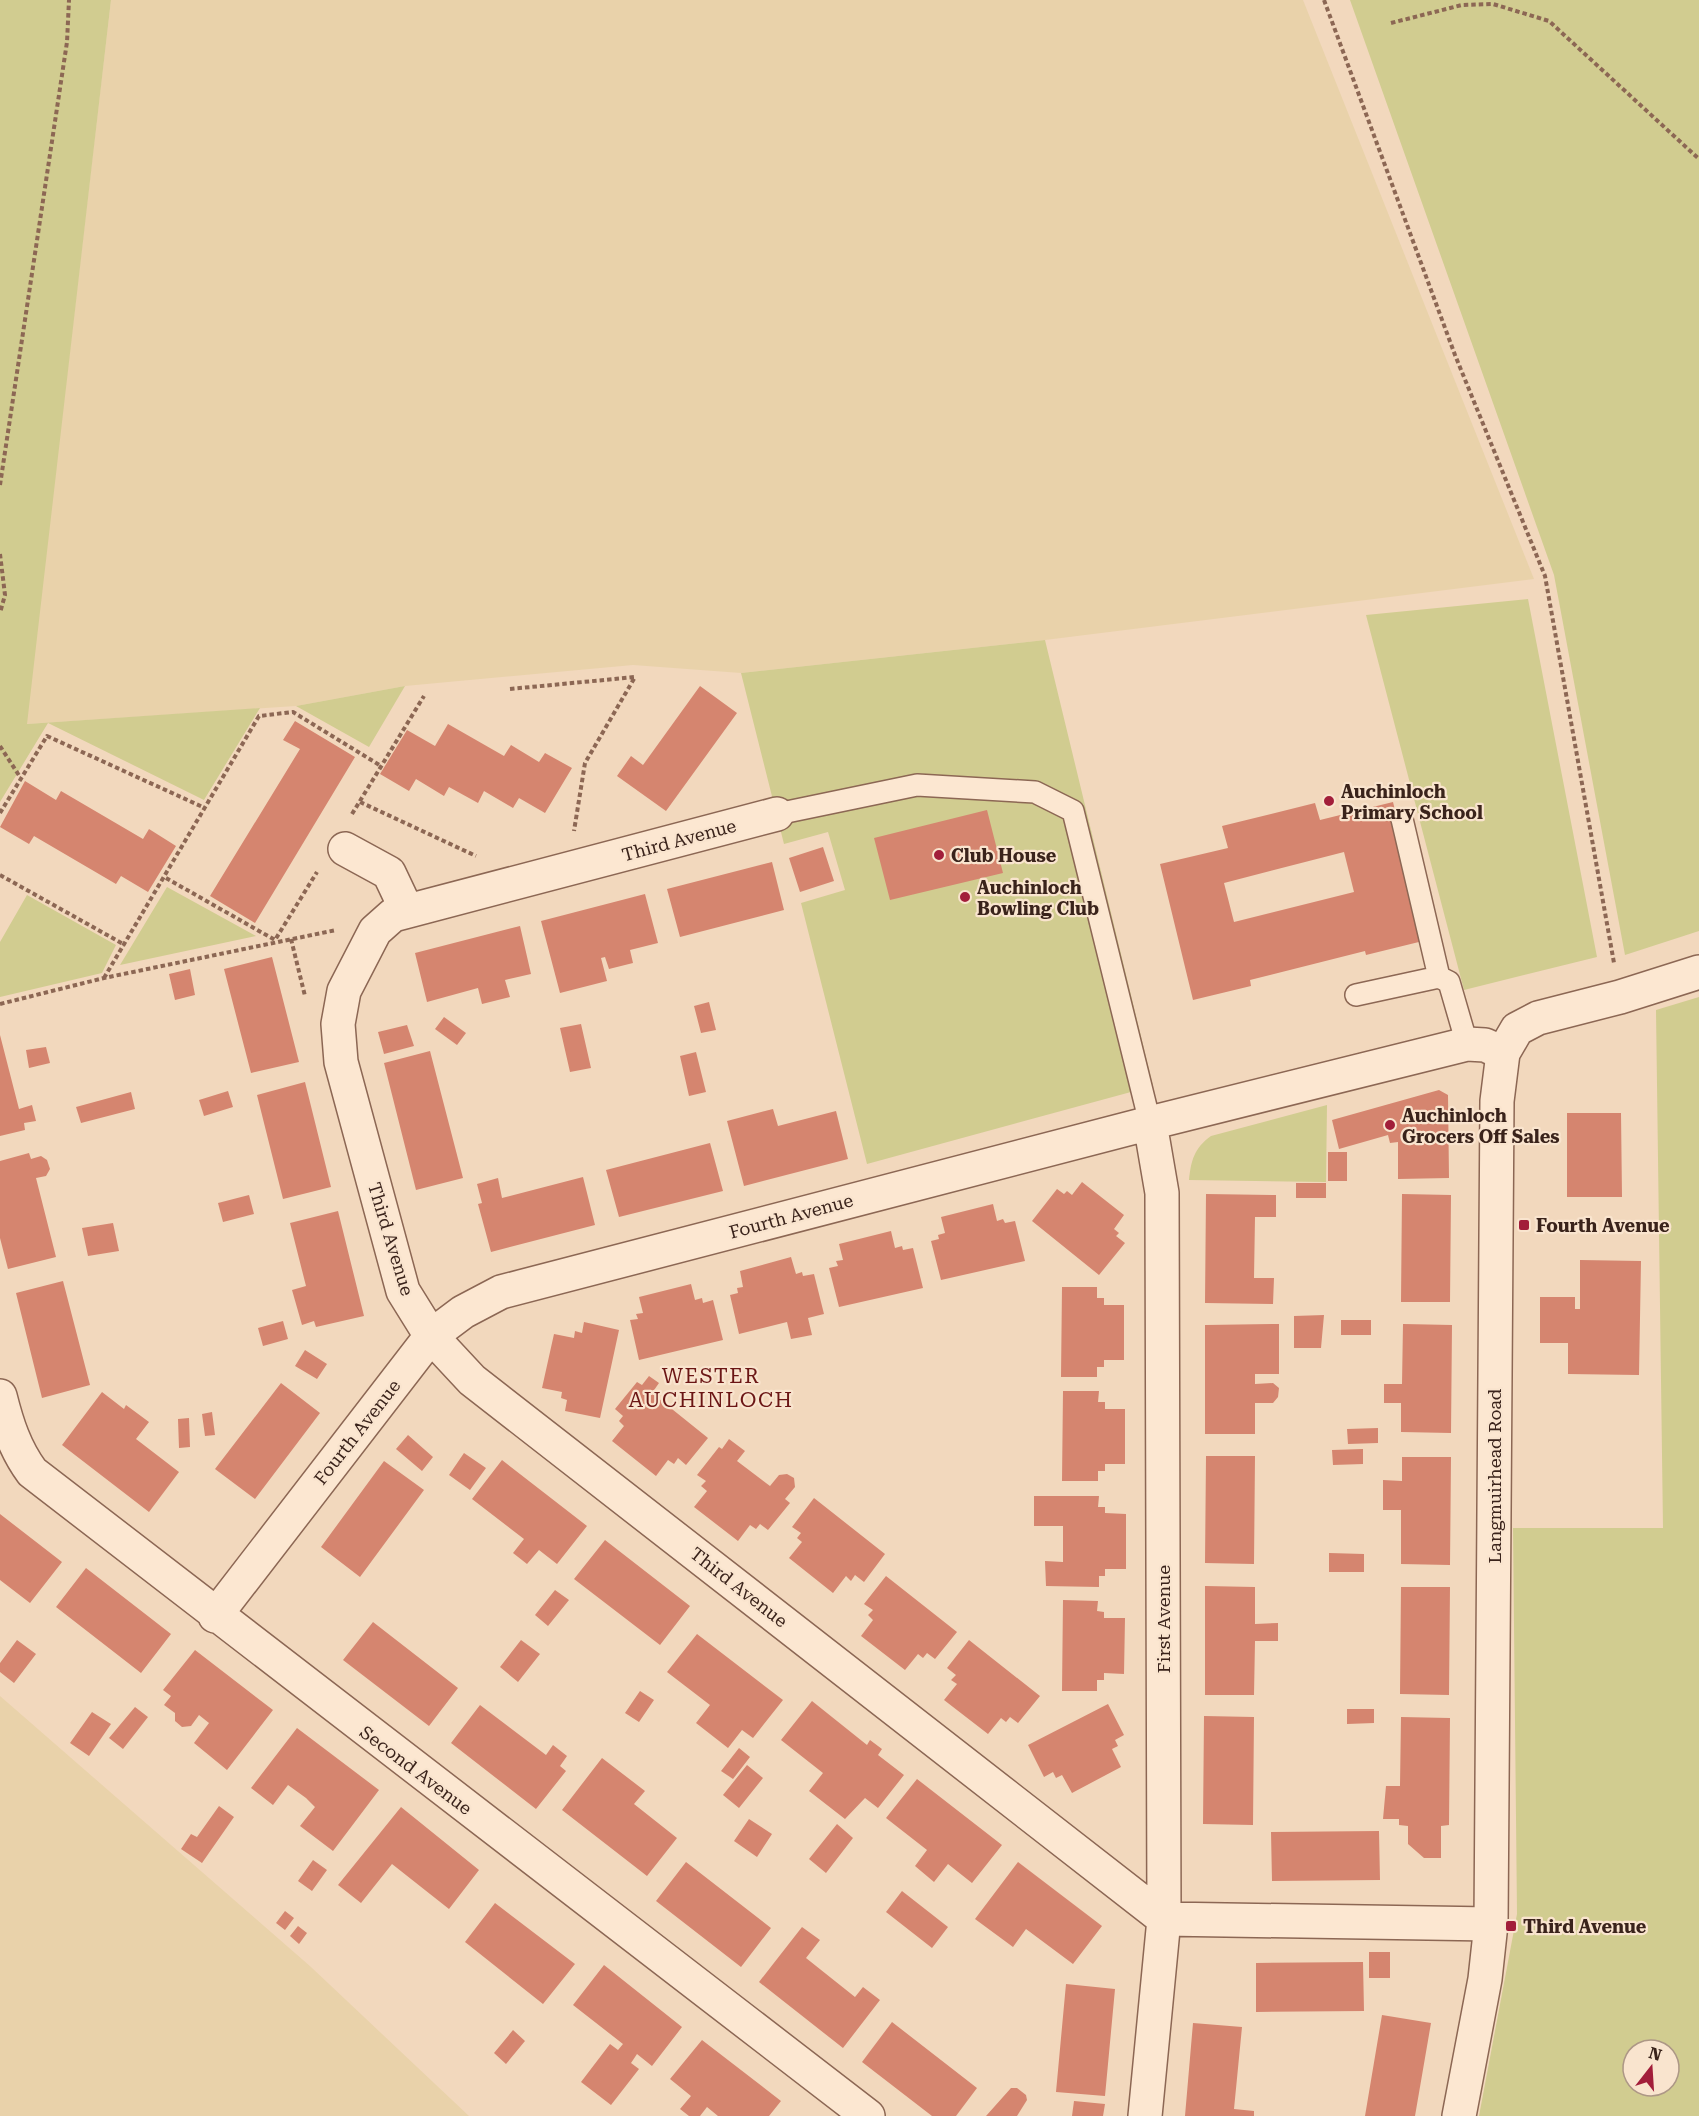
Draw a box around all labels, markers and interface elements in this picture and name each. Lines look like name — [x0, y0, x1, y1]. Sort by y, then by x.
place label: Auchinloch Primary School — [1341, 781, 1483, 823]
marker: Auchinloch Primary School — [1322, 794, 1336, 808]
street label: Third Avenue — [620, 815, 738, 865]
place label: Club House — [951, 845, 1057, 866]
marker: Club House — [932, 848, 946, 862]
place label: Auchinloch Bowling Club — [977, 877, 1099, 919]
marker: Auchinloch Bowling Club — [958, 890, 972, 904]
place label: Auchinloch Grocers Off Sales — [1402, 1105, 1560, 1147]
marker: Auchinloch Grocers Off Sales — [1383, 1118, 1397, 1132]
street label: Third Avenue — [364, 1180, 418, 1298]
street label: Fourth Avenue — [727, 1189, 855, 1243]
place label: Fourth Avenue — [1536, 1215, 1670, 1236]
marker: Fourth Avenue — [1517, 1218, 1531, 1232]
district label: WESTER AUCHINLOCH — [628, 1364, 794, 1412]
street label: Fourth Avenue — [310, 1375, 405, 1489]
street label: Langmuirhead Road — [1484, 1388, 1505, 1563]
street label: Third Avenue — [686, 1543, 792, 1631]
street label: First Avenue — [1153, 1565, 1174, 1673]
street label: Second Avenue — [356, 1721, 476, 1819]
place label: Third Avenue — [1523, 1916, 1647, 1937]
marker: Third Avenue — [1504, 1919, 1518, 1933]
north arrow — [1621, 2038, 1681, 2098]
text: N — [1647, 2043, 1664, 2065]

